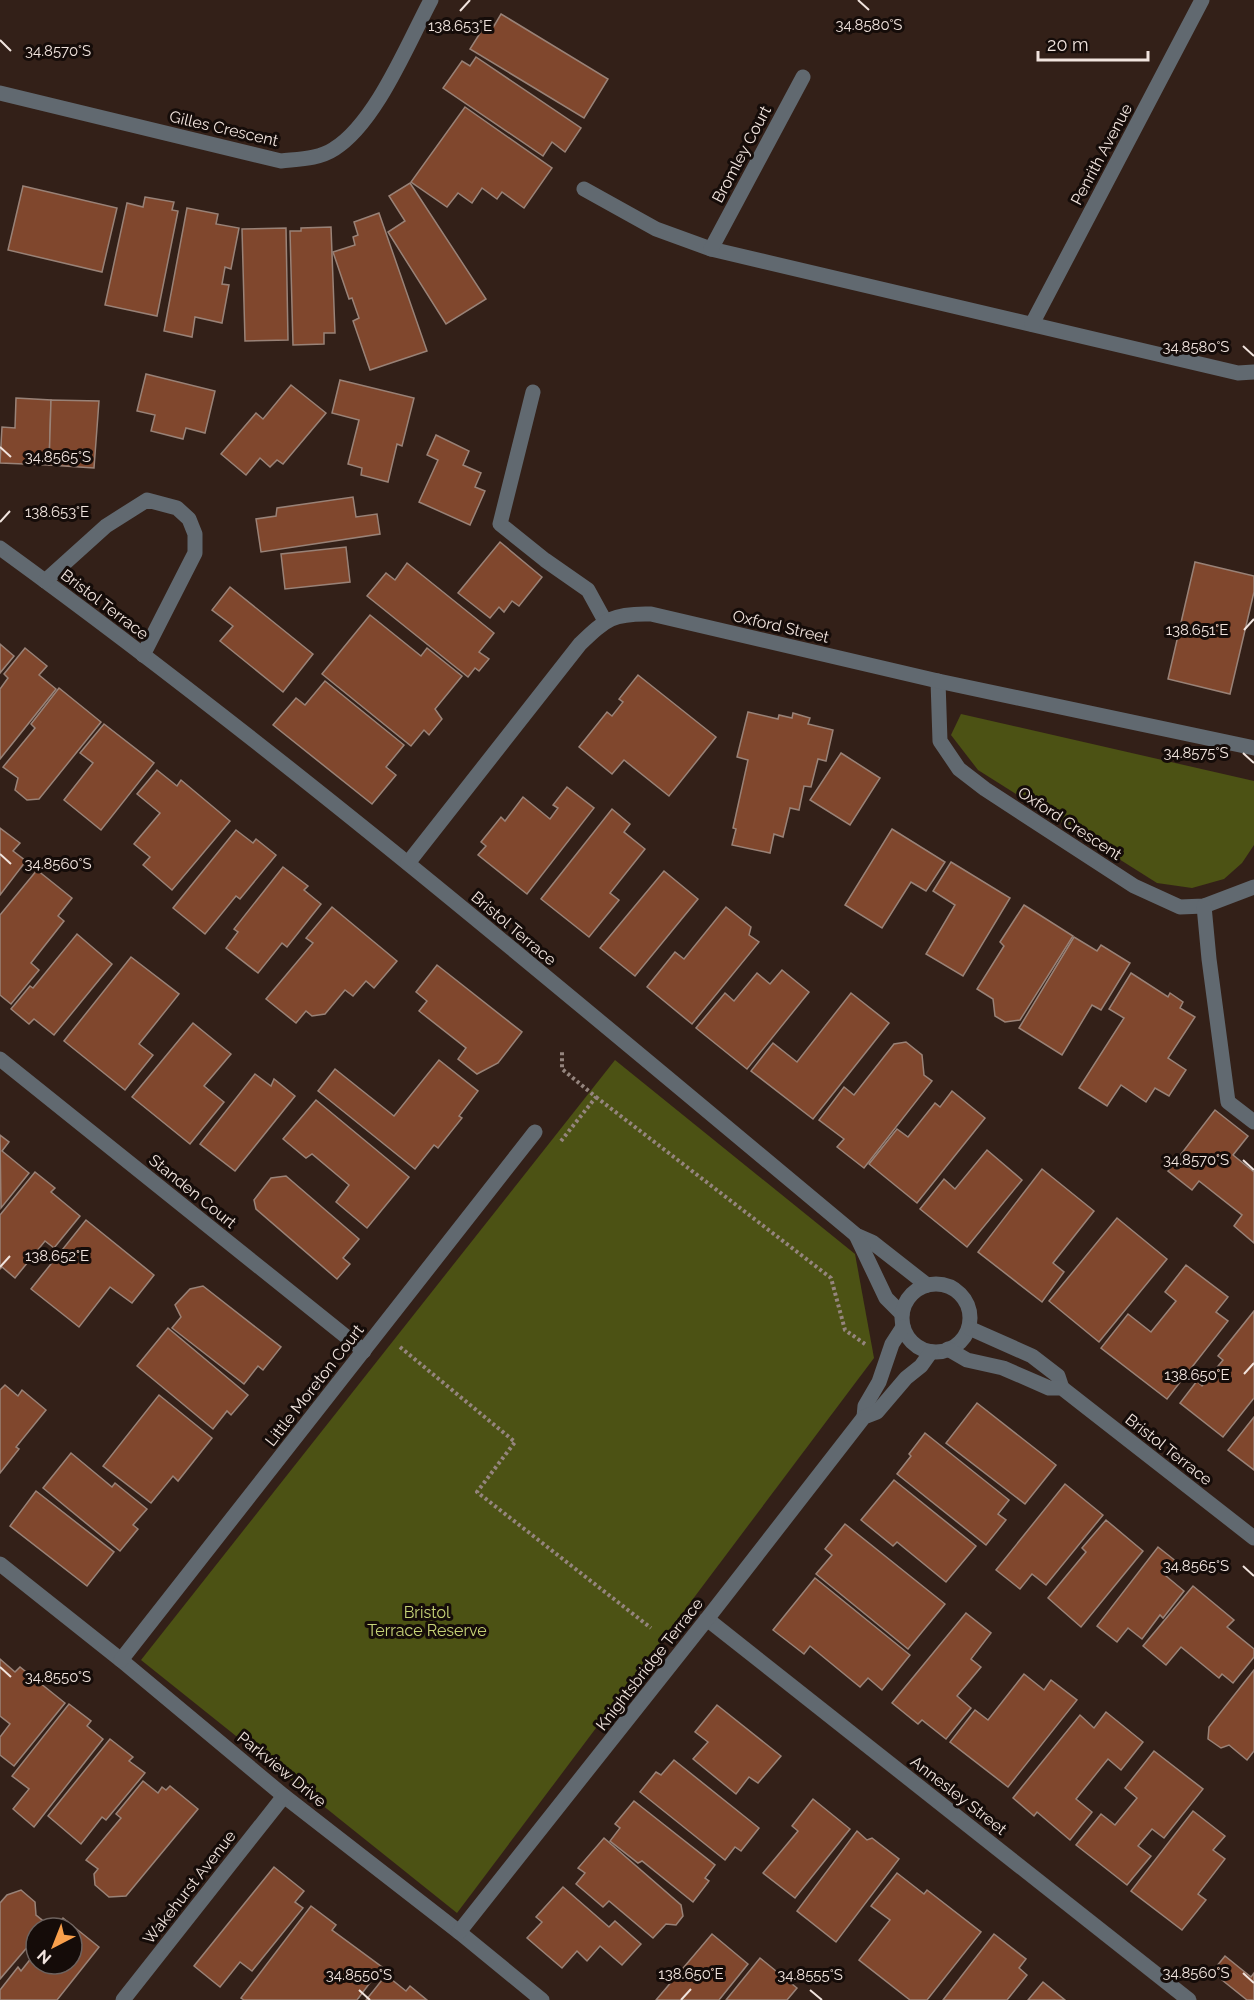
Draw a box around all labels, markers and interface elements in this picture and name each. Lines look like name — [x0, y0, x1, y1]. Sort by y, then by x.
text: 34.8580°S — [836, 16, 902, 34]
text: 138.653°E — [428, 17, 492, 35]
scale bar — [1038, 24, 1148, 62]
text: 20 m — [1047, 34, 1089, 55]
text: 34.8570°S — [25, 42, 91, 60]
street label: Penrith Avenue — [1067, 100, 1136, 208]
street label: Bromley Court — [708, 102, 775, 206]
street label: Gilles Crescent — [168, 107, 281, 150]
text: 34.8580°S — [1163, 338, 1229, 356]
text: 34.8565°S — [25, 448, 91, 466]
text: 138.653°E — [25, 503, 89, 521]
street label: Bristol Terrace — [57, 565, 152, 644]
street label: Oxford Street — [731, 606, 832, 647]
text: 138.651°E — [1166, 621, 1228, 639]
text: 34.8575°S — [1163, 744, 1229, 762]
street label: Oxford Crescent — [1014, 783, 1126, 864]
text: 34.8560°S — [24, 855, 92, 873]
street label: Bristol Terrace — [467, 887, 560, 969]
street label: Standen Court — [145, 1150, 241, 1233]
text: 34.8570°S — [1163, 1151, 1229, 1169]
text: 138.652°E — [25, 1247, 89, 1265]
street label: Little Moreton Court — [261, 1320, 368, 1450]
text: 138.650°E — [1164, 1366, 1230, 1384]
street label: Bristol Terrace — [1121, 1410, 1216, 1489]
text: 34.8565°S — [1163, 1557, 1229, 1575]
street label: Knightsbridge Terrace — [592, 1594, 707, 1734]
park label: Bristol Terrace Reserve — [367, 1603, 487, 1640]
text: 34.8550°S — [25, 1668, 91, 1686]
street label: Parkview Drive — [233, 1728, 330, 1811]
street label: Annesley Street — [907, 1752, 1011, 1839]
street label: Wakehurst Avenue — [139, 1827, 240, 1948]
north arrow — [24, 1916, 84, 1976]
text: N — [33, 1946, 55, 1968]
text: 34.8560°S — [1162, 1964, 1230, 1982]
text: 138.650°E — [658, 1965, 724, 1983]
text: 34.8550°S — [326, 1966, 392, 1984]
text: 34.8555°S — [777, 1966, 843, 1984]

